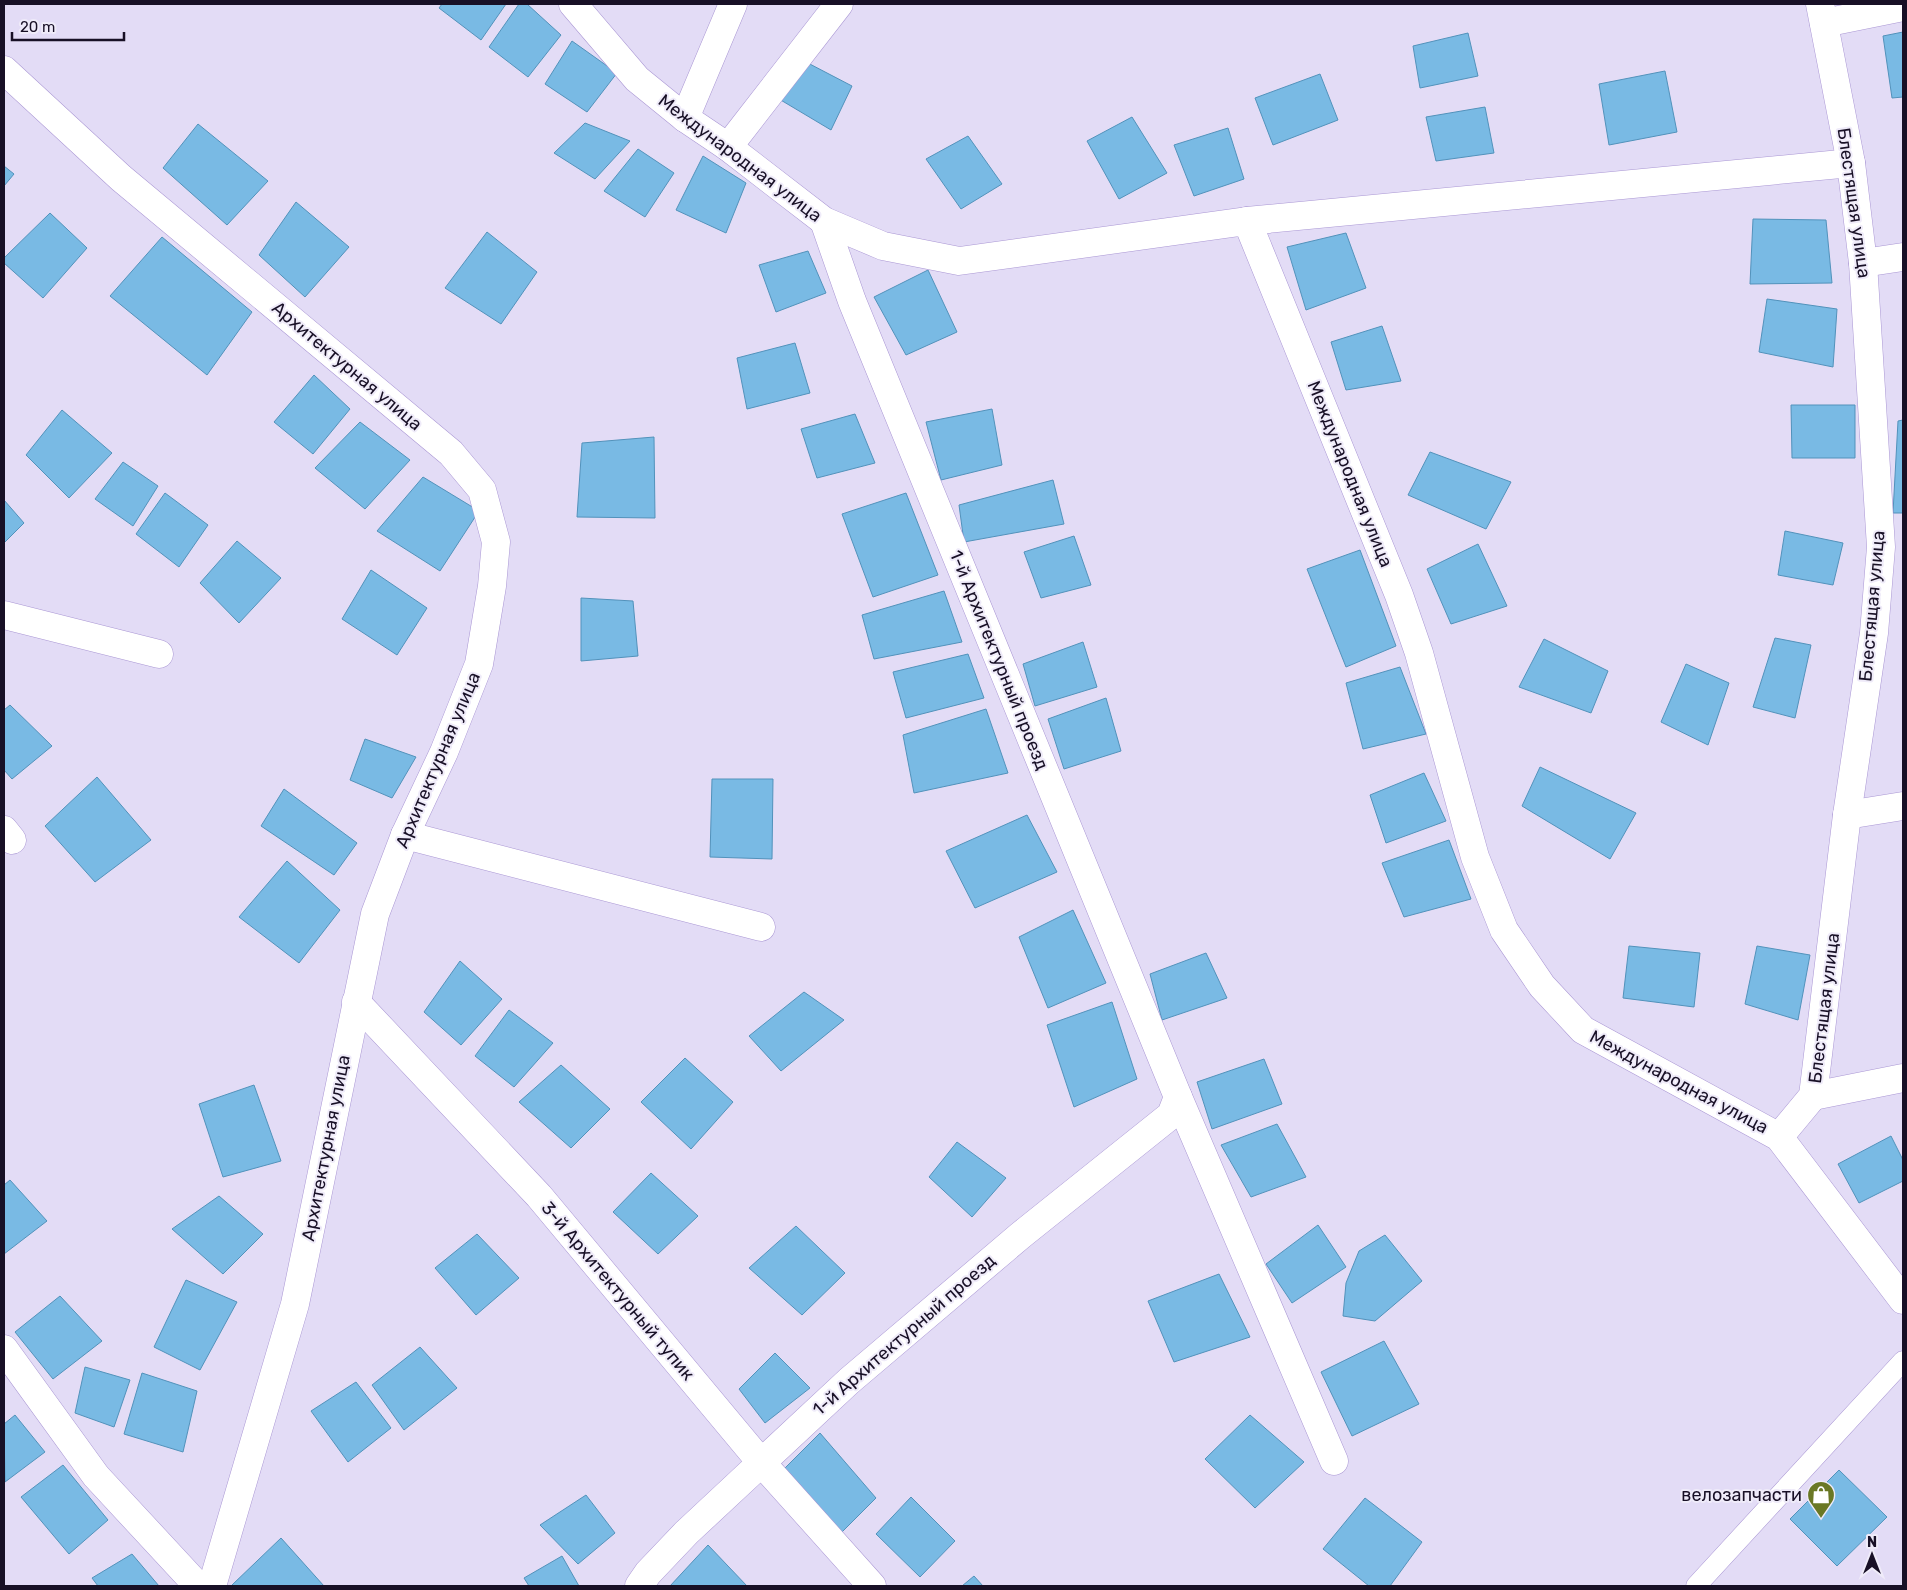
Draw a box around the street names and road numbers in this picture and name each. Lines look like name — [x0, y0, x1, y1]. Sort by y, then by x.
street label: Международная улица — [654, 89, 826, 227]
street label: Блестящая улица — [1833, 126, 1875, 280]
street label: Архитектурная улица — [268, 297, 426, 435]
street label: Международная улица — [1303, 378, 1397, 570]
street label: Блестящая улица — [1854, 530, 1890, 682]
street label: 1-й Архитектурный проезд — [945, 547, 1053, 773]
street label: Архитектурная улица — [391, 669, 485, 851]
street label: Блестящая улица — [1804, 931, 1844, 1085]
street label: Международная улица — [1586, 1026, 1772, 1138]
street label: Архитектурная улица — [297, 1053, 355, 1243]
street label: 3-й Архитектурный тупик — [537, 1197, 699, 1385]
street label: 1-й Архитектурный проезд — [808, 1250, 1000, 1420]

